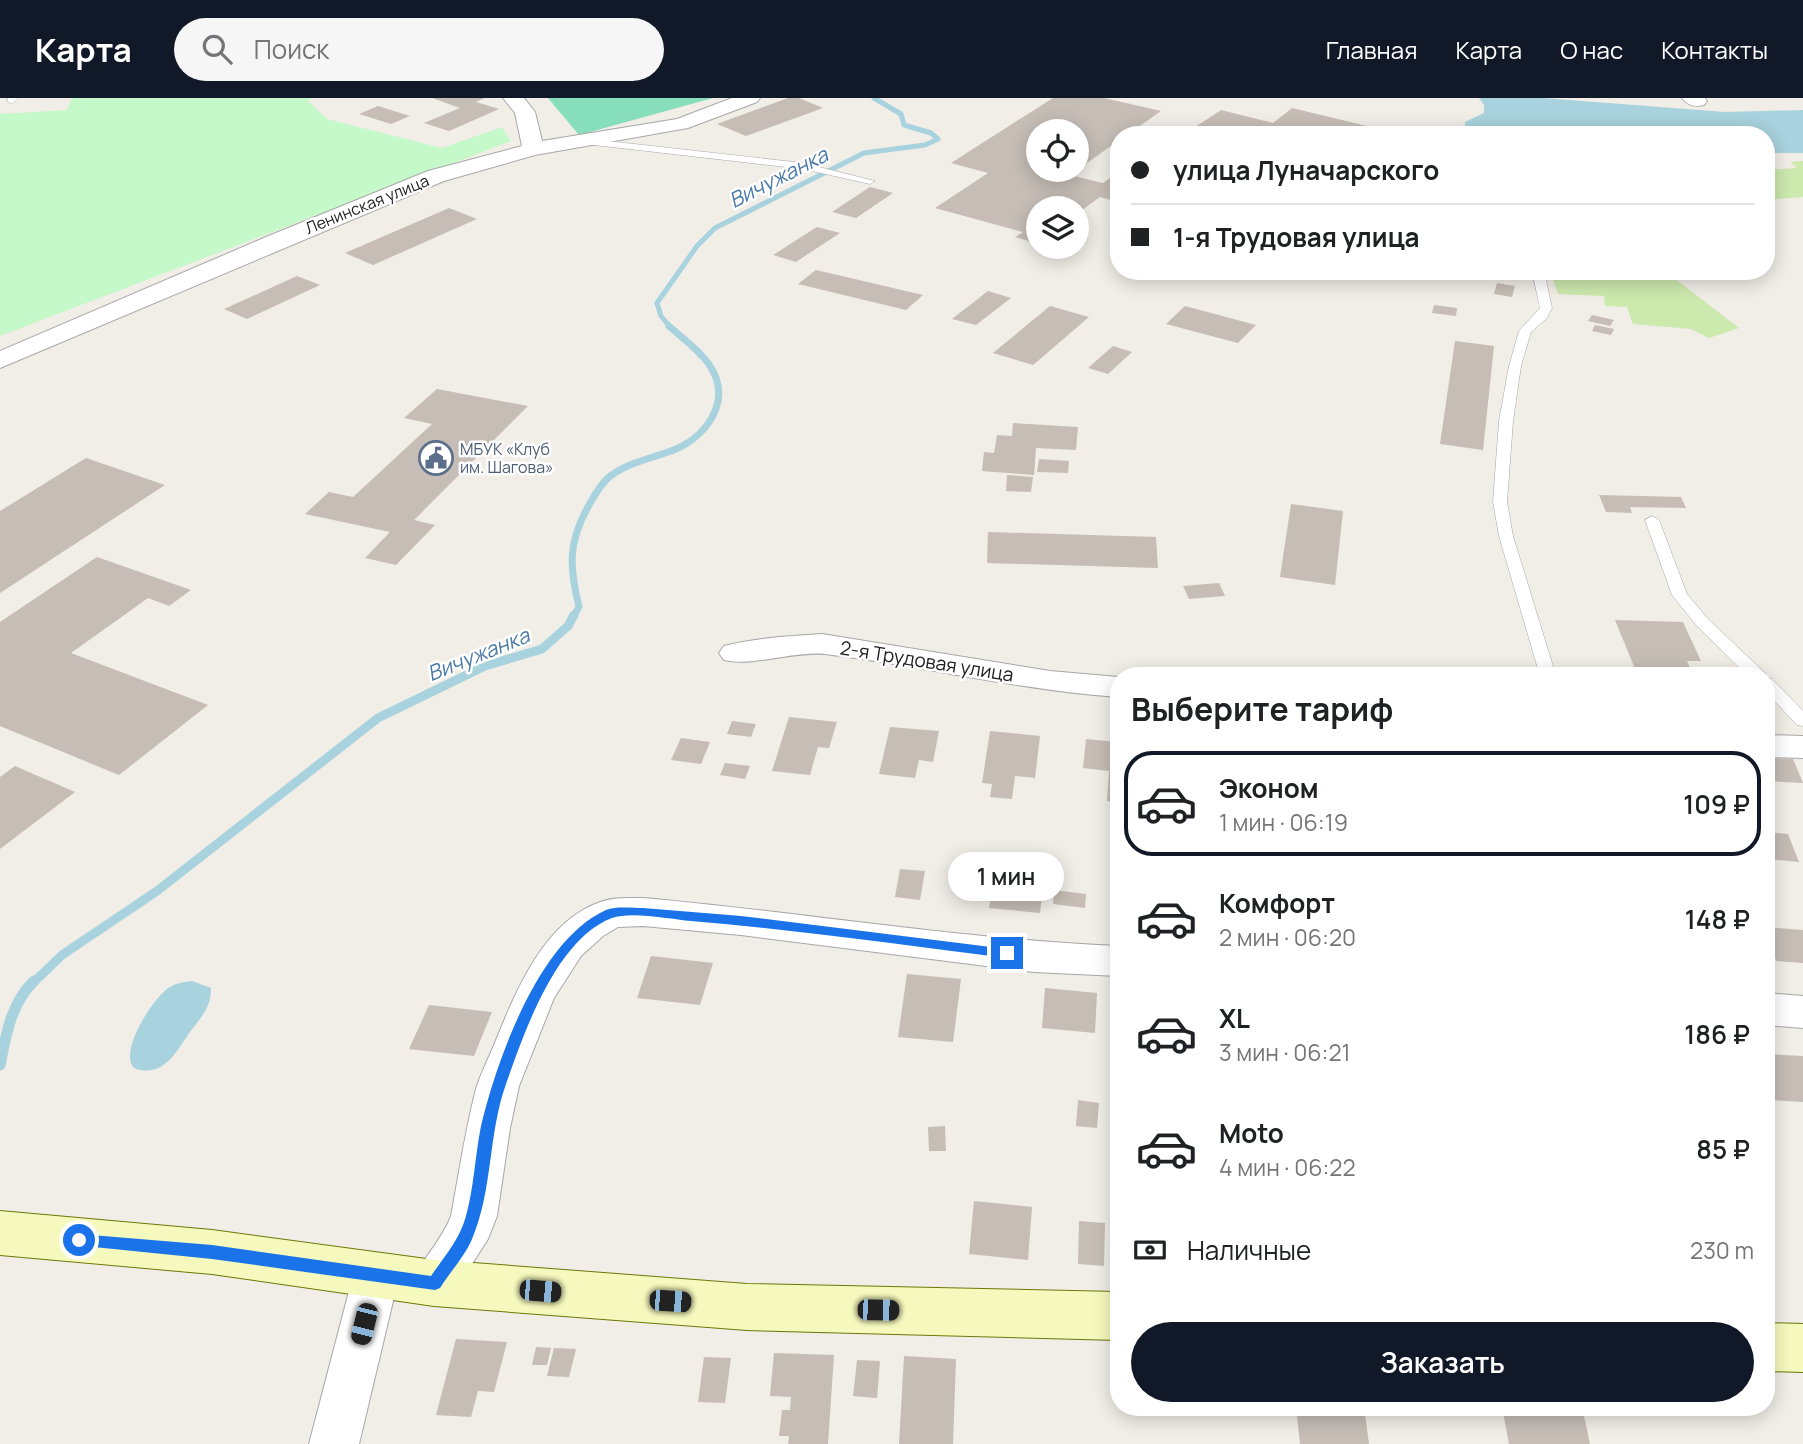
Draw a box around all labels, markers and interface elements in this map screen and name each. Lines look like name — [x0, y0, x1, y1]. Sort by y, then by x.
search box — [174, 18, 664, 81]
text: Карта — [35, 27, 132, 72]
icon: search — [198, 30, 236, 68]
text: Поиск — [254, 31, 329, 67]
text: Главная — [1326, 33, 1417, 66]
text: Карта — [1455, 33, 1522, 66]
text: О нас — [1560, 33, 1623, 66]
text: Контакты — [1661, 33, 1768, 66]
map controls — [1026, 119, 1089, 259]
button: locate — [1026, 119, 1089, 182]
water label: Вичужанка — [724, 139, 834, 214]
text: улица Луначарского — [1173, 152, 1439, 188]
street label: Ленинская улица — [302, 169, 432, 239]
button: layers — [1026, 196, 1089, 259]
text: 1-я Трудовая улица — [1173, 219, 1420, 255]
place label: МБУК «Клуб им. Шагова» — [460, 438, 554, 478]
public building icon: МБУК «Клуб им. Шагова» — [417, 439, 455, 477]
water label: Вичужанка — [423, 620, 534, 687]
street label: 2-я Трудовая улица — [838, 634, 1016, 688]
text: Выберите тариф — [1131, 687, 1393, 731]
text: Эконом — [1219, 770, 1319, 806]
icon: car — [1135, 772, 1198, 835]
text: 109 ₽ — [1683, 786, 1750, 822]
text: 1 мин · 06:19 — [1219, 806, 1348, 838]
callout: 1 мин — [949, 852, 1065, 900]
text: 1 мин — [977, 860, 1035, 892]
text: Комфорт — [1219, 885, 1335, 921]
icon: car — [1135, 887, 1198, 950]
text: 148 ₽ — [1685, 901, 1750, 937]
text: 2 мин · 06:20 — [1219, 921, 1356, 953]
route end — [991, 937, 1023, 969]
text: XL — [1219, 1000, 1250, 1036]
icon: car — [1135, 1002, 1198, 1065]
text: 186 ₽ — [1684, 1016, 1750, 1052]
text: 3 мин · 06:21 — [1219, 1036, 1351, 1068]
text: Moto — [1219, 1115, 1284, 1151]
icon: car — [1135, 1117, 1198, 1180]
text: 85 ₽ — [1696, 1131, 1750, 1167]
text: 4 мин · 06:22 — [1219, 1151, 1356, 1183]
route start — [63, 1224, 95, 1256]
icon: cash — [1131, 1231, 1169, 1269]
text: Наличные — [1187, 1232, 1311, 1268]
text: 230 m — [1690, 1234, 1754, 1266]
car — [519, 1279, 562, 1303]
car — [649, 1289, 692, 1313]
car — [857, 1299, 900, 1321]
car — [349, 1301, 380, 1347]
button: Заказать — [1131, 1322, 1754, 1402]

